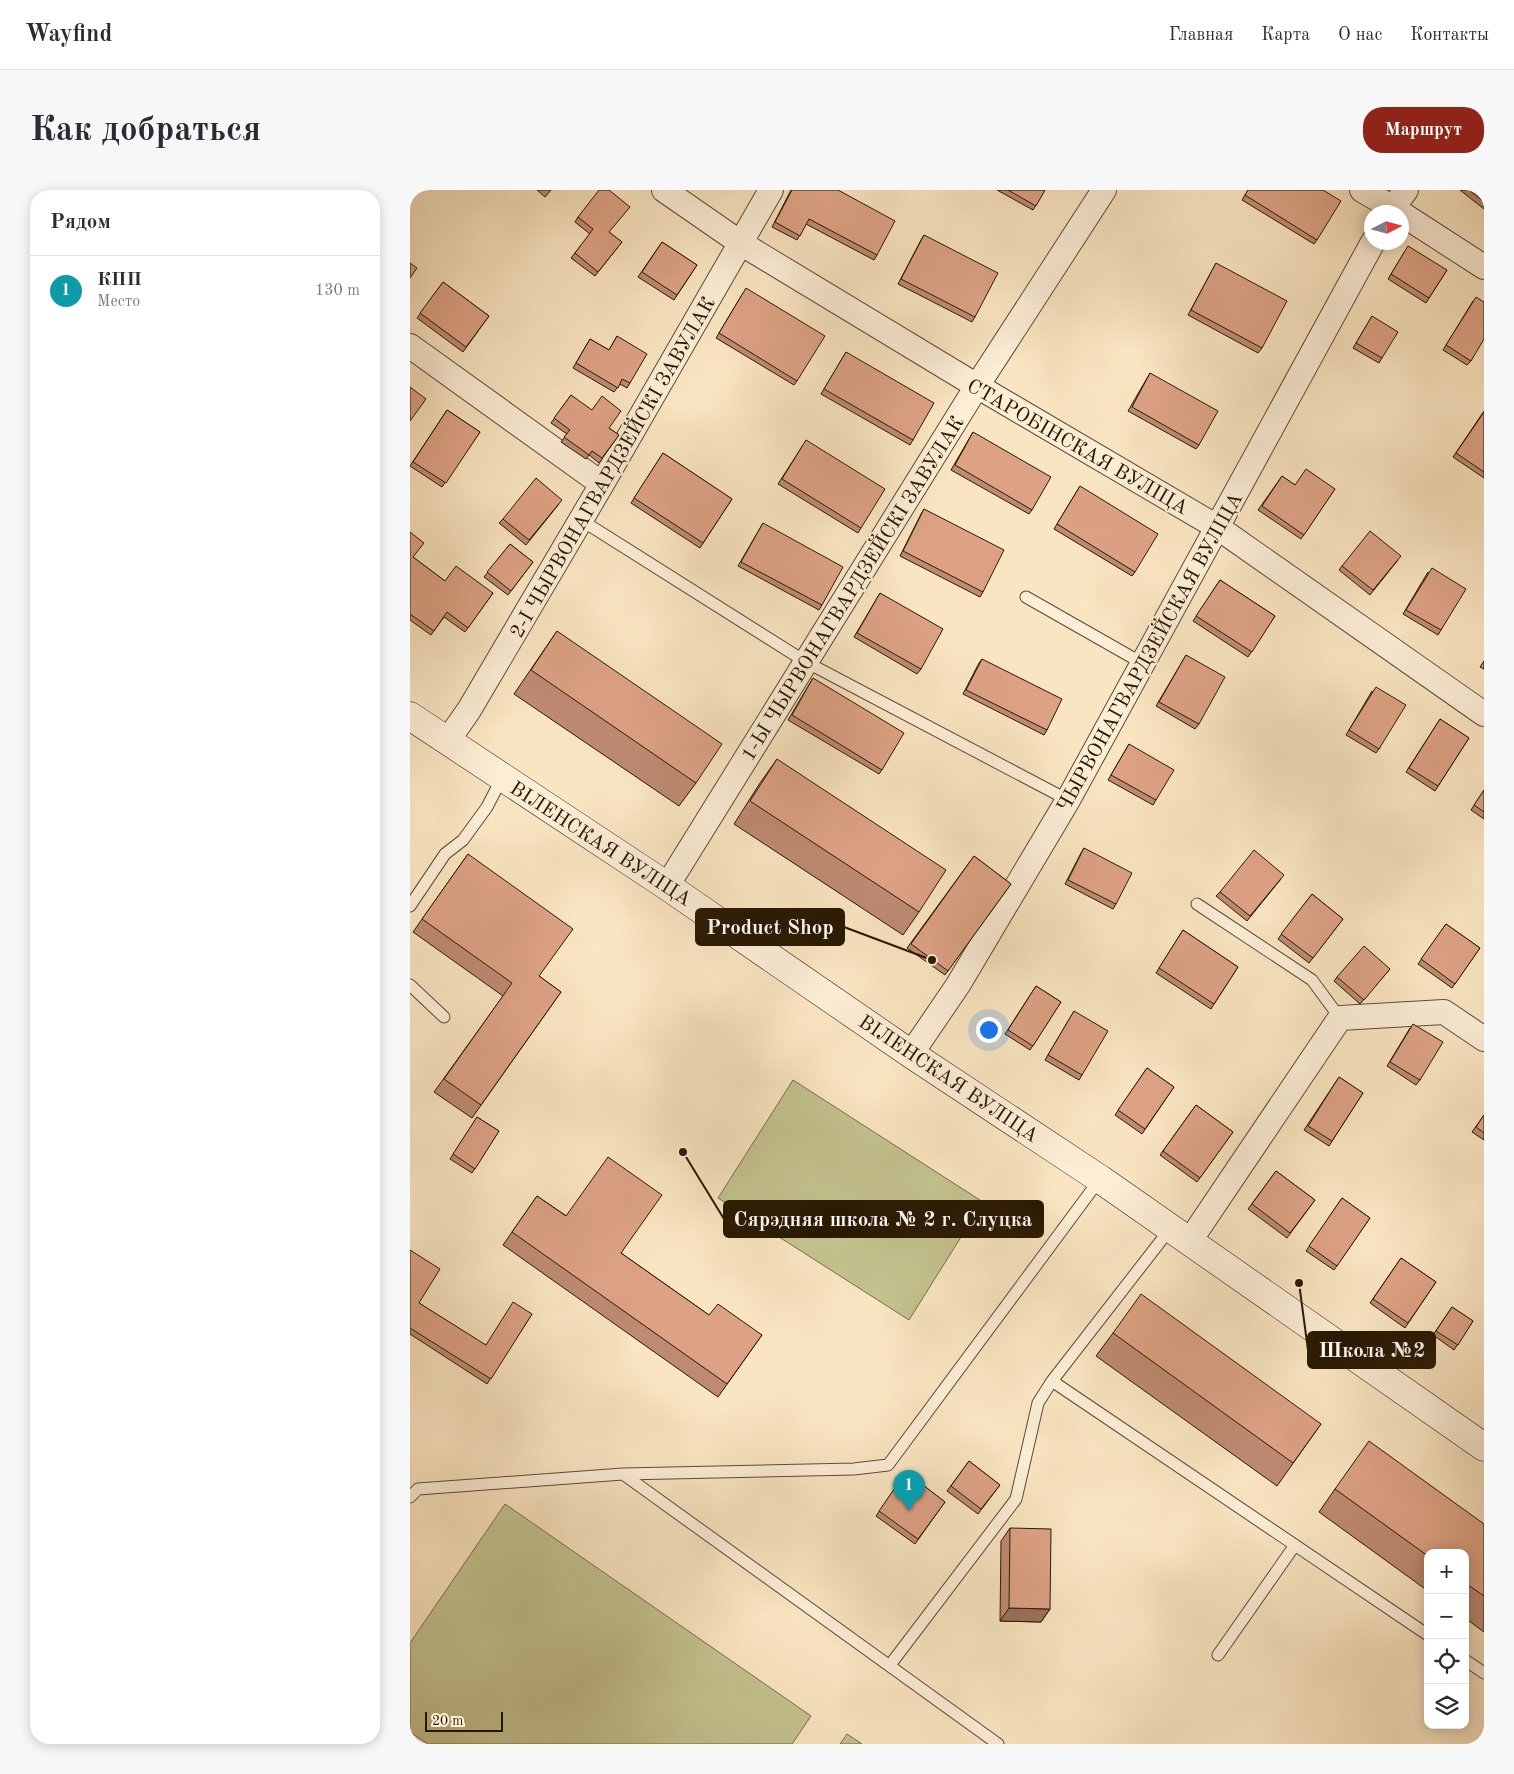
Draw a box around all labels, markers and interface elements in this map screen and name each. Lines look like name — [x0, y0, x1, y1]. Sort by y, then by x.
text: Wayfind — [25, 23, 112, 47]
text: Главная — [1169, 26, 1233, 44]
text: Карта — [1261, 26, 1310, 44]
text: О нас — [1338, 26, 1382, 44]
text: Контакты — [1410, 26, 1489, 44]
button: Маршрут — [1363, 107, 1484, 153]
text: Как добраться — [30, 113, 261, 148]
north arrow — [1364, 205, 1409, 250]
text: Рядом — [50, 212, 111, 233]
text: КПП — [97, 271, 142, 290]
text: 1 — [61, 283, 71, 299]
text: 130 m — [315, 283, 360, 299]
street label: 2-І ЧЫРВОНАГВАРДЗЕЙСКІ ЗАВУЛАК — [505, 293, 720, 642]
text: Место — [97, 294, 140, 310]
street label: СТАРОБІНСКАЯ ВУЛІЦА — [963, 376, 1191, 519]
street label: 1-Ы ЧЫРВОНАГВАРДЗЕЙСКІ ЗАВУЛАК — [736, 412, 969, 765]
street label: ЧЫРВОНАГВАРДЗЕЙСКАЯ ВУЛІЦА — [1052, 488, 1247, 816]
street label: ВІЛЕНСКАЯ ВУЛІЦА — [506, 779, 694, 911]
callout: Product Shop — [696, 909, 844, 945]
text: Product Shop — [706, 918, 834, 939]
street label: ВІЛЕНСКАЯ ВУЛІЦА — [855, 1012, 1041, 1147]
your location — [976, 1017, 1002, 1043]
callout: Сярэдняя школа № 2 г. Слуцка — [724, 1201, 1043, 1237]
text: Сярэдняя школа № 2 г. Слуцка — [734, 1210, 1033, 1231]
callout: Школа №2 — [1308, 1332, 1435, 1368]
text: Школа №2 — [1319, 1341, 1425, 1362]
pin: 1 — [893, 1470, 925, 1511]
map controls — [1424, 1549, 1469, 1729]
button: + — [1424, 1549, 1469, 1594]
button: − — [1424, 1594, 1469, 1639]
button: locate — [1424, 1639, 1469, 1684]
button: layers — [1424, 1684, 1469, 1729]
scale bar — [425, 1709, 502, 1732]
text: 20 m — [432, 1714, 463, 1728]

